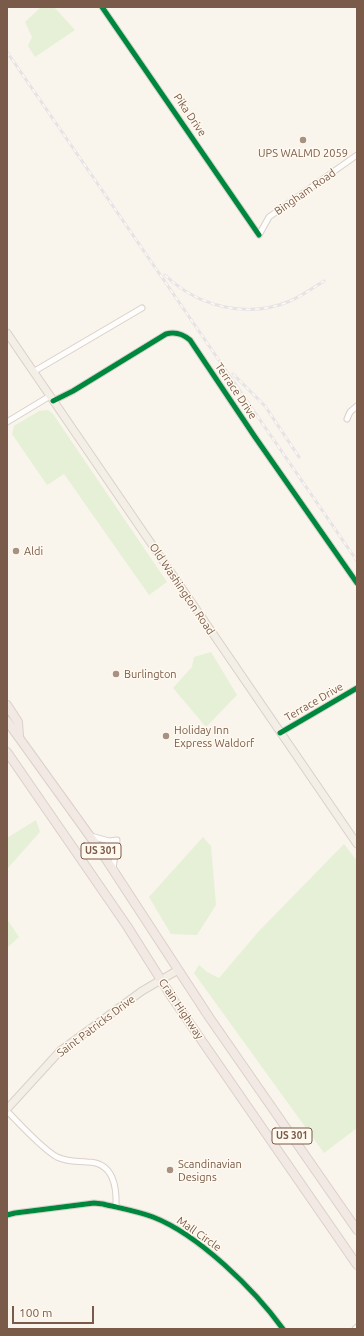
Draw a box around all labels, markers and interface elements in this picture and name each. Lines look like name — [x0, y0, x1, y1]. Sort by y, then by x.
street label: Pika Drive — [171, 91, 209, 139]
marker: UPS WALMD 2059 — [298, 135, 308, 145]
place label: UPS WALMD 2059 — [258, 146, 348, 160]
street label: Bingham Road — [272, 166, 338, 218]
street label: Terrace Drive — [212, 360, 260, 422]
street label: Old Washington Road — [147, 541, 217, 637]
place label: Aldi — [24, 544, 43, 558]
marker: Aldi — [11, 546, 21, 556]
place label: Burlington — [124, 667, 177, 681]
marker: Burlington — [111, 669, 121, 679]
street label: Terrace Drive — [282, 680, 346, 724]
place label: Holiday Inn Express Waldorf — [174, 723, 254, 749]
marker: Holiday Inn Express Waldorf — [161, 731, 171, 741]
road number: US 301 — [81, 843, 121, 859]
street label: Crain Highway — [156, 976, 206, 1042]
street label: Saint Patricks Drive — [54, 992, 138, 1060]
road number: US 301 — [272, 1128, 312, 1144]
place label: Scandinavian Designs — [178, 1157, 242, 1183]
marker: Scandinavian Designs — [165, 1165, 175, 1175]
street label: Mall Circle — [174, 1214, 224, 1254]
scale bar — [14, 1298, 96, 1324]
text: 100 m — [19, 1306, 52, 1319]

